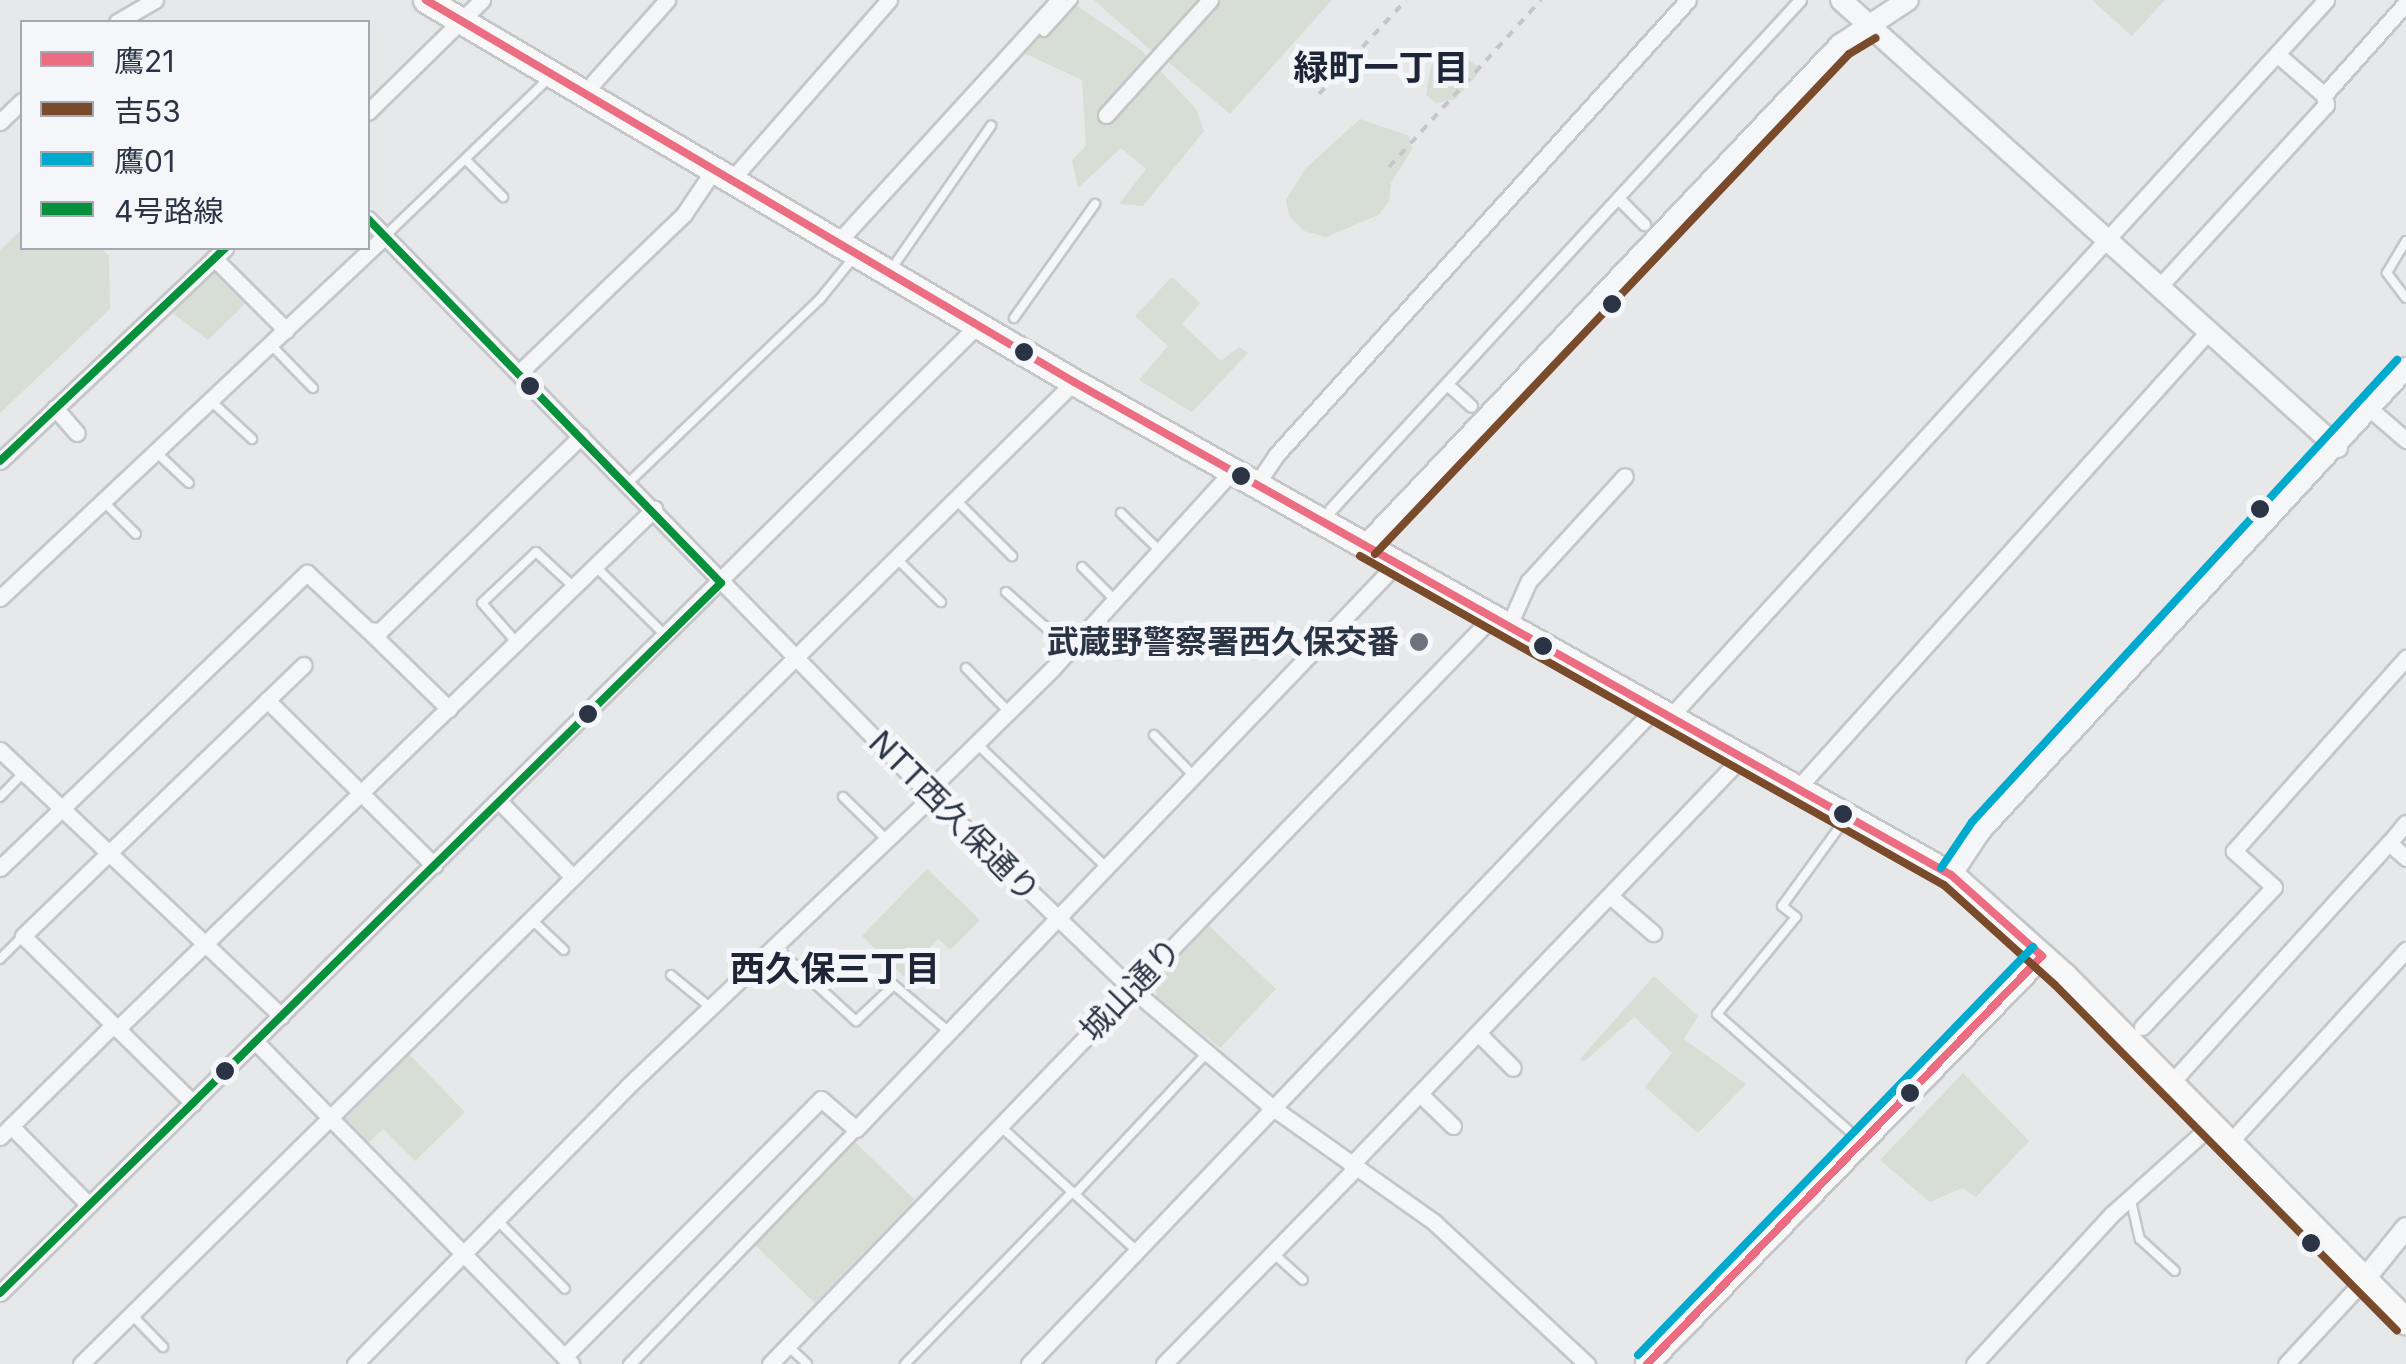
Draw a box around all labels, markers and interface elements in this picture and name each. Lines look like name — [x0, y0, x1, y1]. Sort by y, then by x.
legend — [20, 20, 370, 250]
text: 鷹21 — [114, 43, 175, 79]
district label: 緑町一丁目 — [1294, 46, 1468, 88]
text: 吉53 — [114, 93, 181, 129]
text: 鷹01 — [114, 143, 175, 179]
text: 4号路線 — [114, 193, 223, 229]
unlabelled marker — [1602, 294, 1622, 314]
unlabelled marker — [1014, 342, 1034, 362]
unlabelled marker — [520, 376, 540, 396]
unlabelled marker — [1231, 466, 1251, 486]
unlabelled marker — [2250, 499, 2270, 519]
place label: 武蔵野警察署西久保交番 — [1047, 623, 1399, 661]
marker: 武蔵野警察署西久保交番 — [1408, 631, 1430, 653]
unlabelled marker — [1533, 636, 1553, 656]
unlabelled marker — [578, 704, 598, 724]
street label: NTT西久保通り — [861, 724, 1047, 910]
unlabelled marker — [1833, 804, 1853, 824]
street label: 城山通り — [1073, 931, 1189, 1049]
district label: 西久保三丁目 — [730, 947, 940, 989]
unlabelled marker — [215, 1061, 235, 1081]
unlabelled marker — [1900, 1083, 1920, 1103]
unlabelled marker — [2301, 1233, 2321, 1253]

